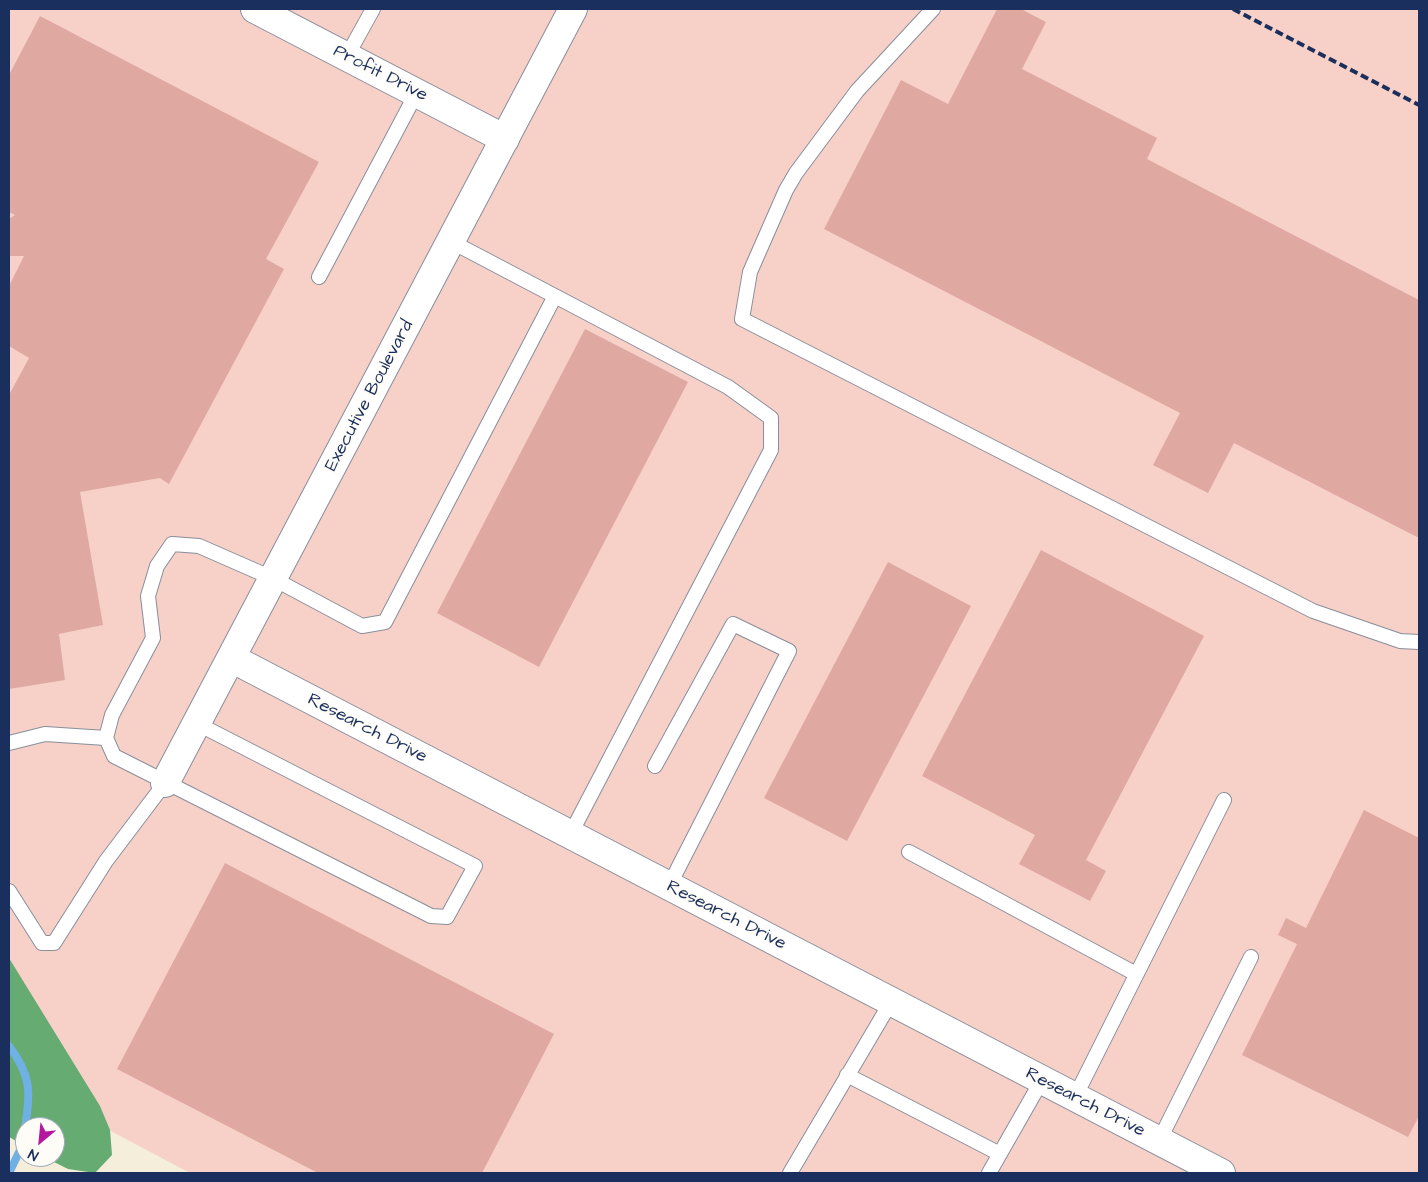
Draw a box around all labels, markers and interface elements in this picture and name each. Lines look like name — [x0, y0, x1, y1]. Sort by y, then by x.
street label: Profit Drive — [329, 41, 431, 107]
street label: Executive Boulevard — [321, 317, 419, 475]
street label: Research Drive — [304, 690, 430, 768]
street label: Research Drive — [663, 877, 789, 955]
street label: Research Drive — [1022, 1064, 1148, 1142]
north arrow — [15, 1117, 65, 1167]
text: N — [25, 1143, 42, 1165]

